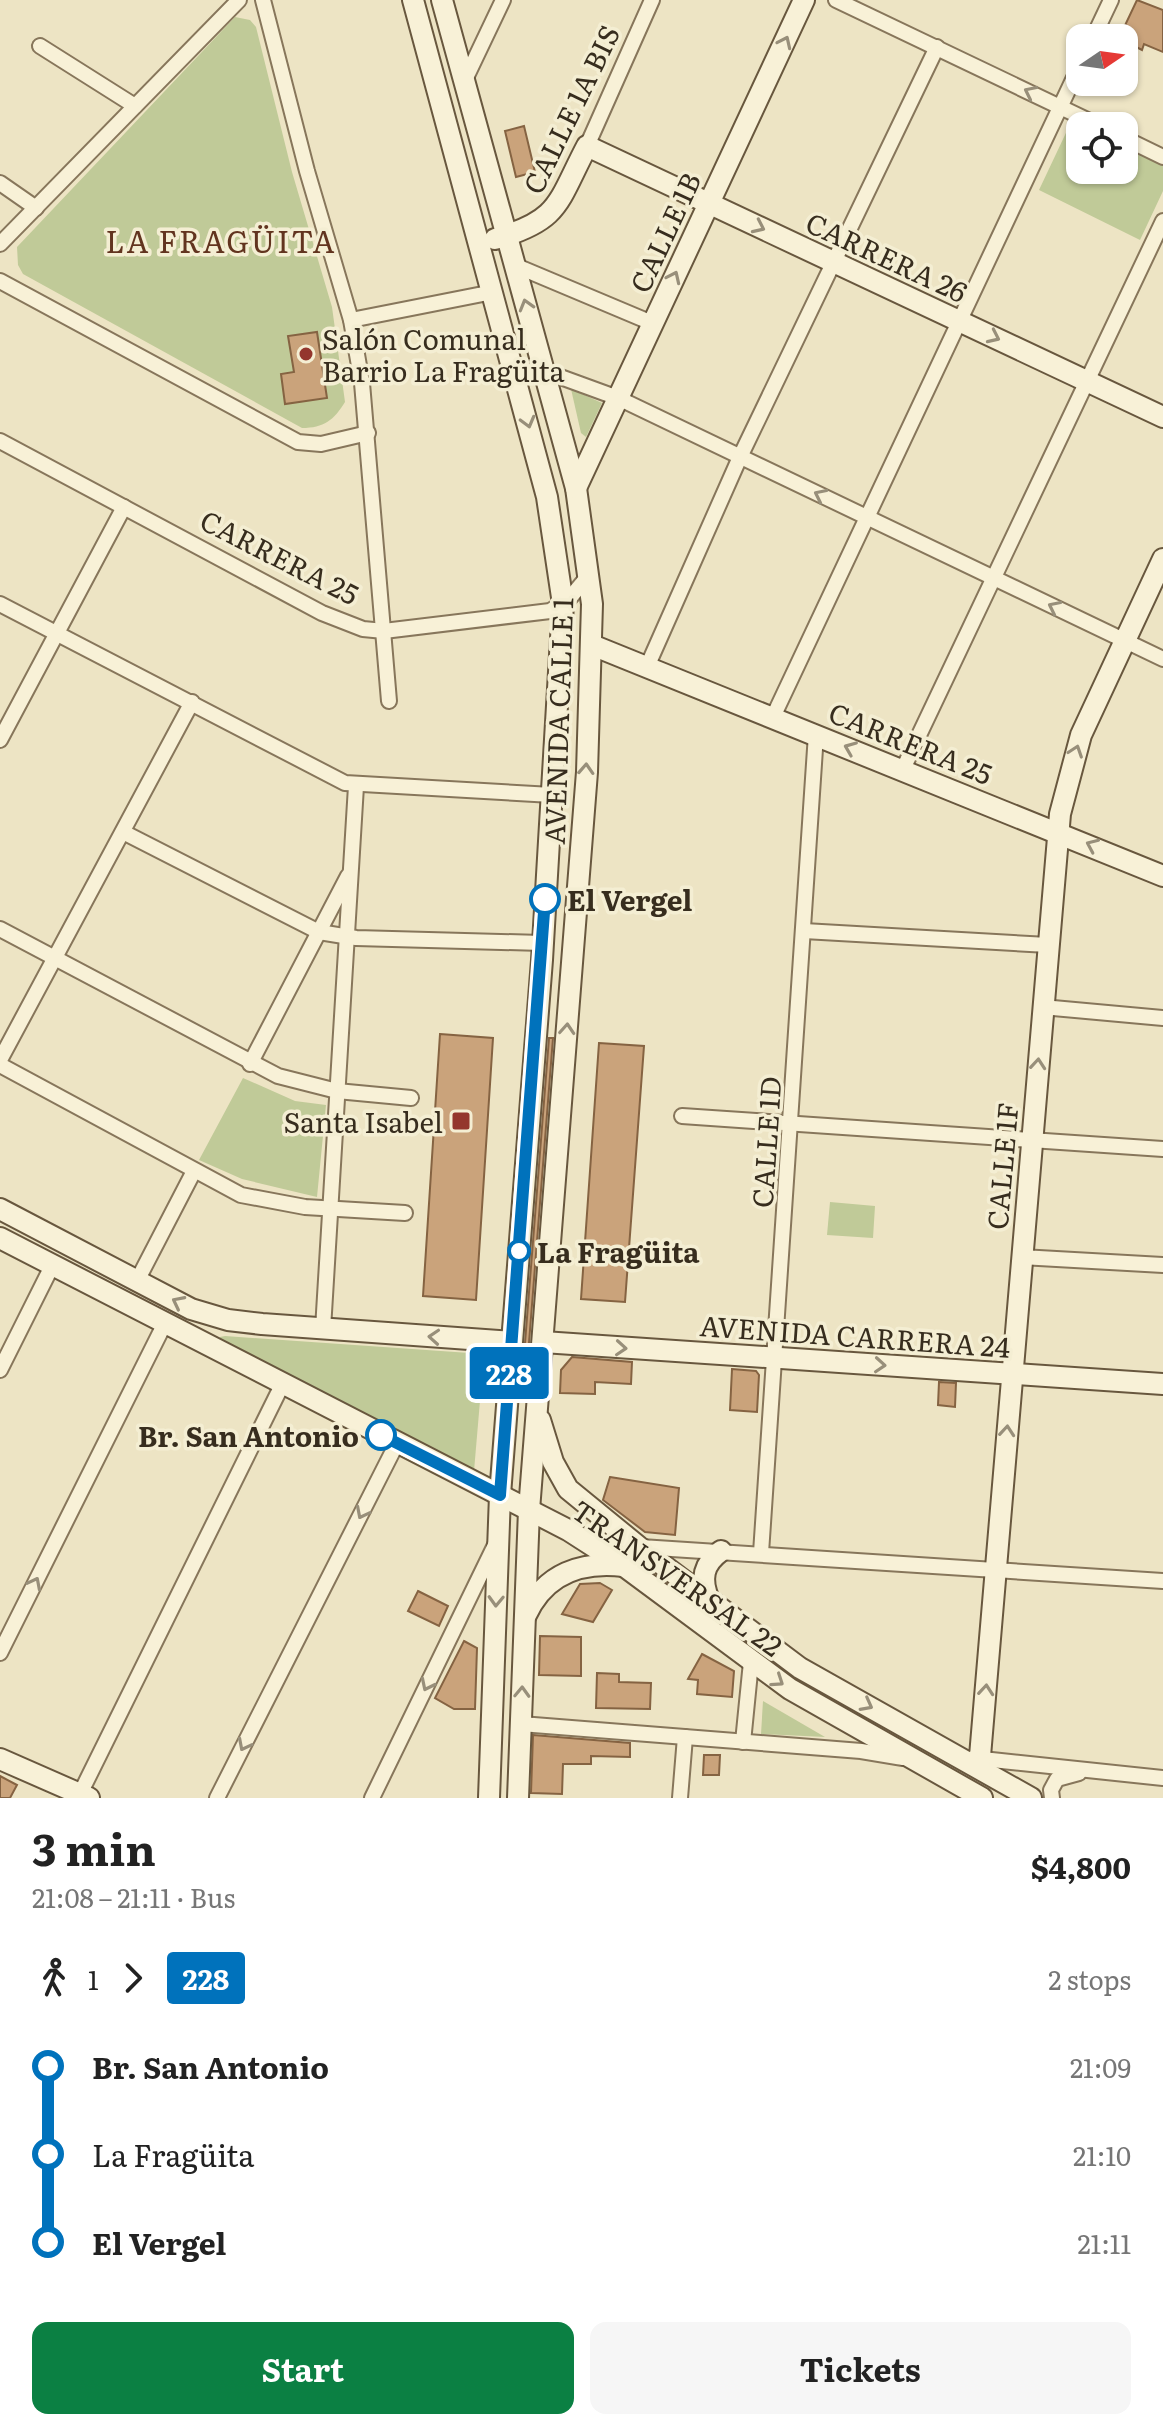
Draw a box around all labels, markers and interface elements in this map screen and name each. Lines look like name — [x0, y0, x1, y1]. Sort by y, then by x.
street label: CALLE 1A BIS — [511, 18, 629, 200]
north arrow — [1066, 24, 1138, 96]
map controls — [1066, 24, 1138, 184]
one-way arrow — [775, 35, 791, 50]
one-way arrow — [1023, 86, 1038, 102]
button: locate — [1066, 112, 1138, 184]
street label: CALLE 1B — [618, 165, 710, 299]
street label: CARRERA 26 — [799, 200, 975, 312]
one-way arrow — [751, 217, 765, 233]
district label: LA FRAGÜITA — [105, 218, 337, 262]
one-way arrow — [664, 270, 680, 285]
one-way arrow — [518, 298, 535, 312]
place label: Salón Comunal Barrio La Fragüita — [322, 317, 565, 391]
one-way arrow — [986, 327, 1001, 343]
marker: Salón Comunal Barrio La Fragüita — [297, 345, 315, 363]
one-way arrow — [518, 414, 535, 428]
one-way arrow — [813, 489, 828, 505]
street label: CARRERA 25 — [193, 498, 367, 614]
street label: AVENIDA CALLE 1 — [532, 597, 582, 845]
one-way arrow — [1048, 601, 1063, 617]
street label: CARRERA 25 — [823, 690, 999, 794]
one-way arrow — [844, 741, 858, 758]
one-way arrow — [1066, 745, 1082, 759]
one-way arrow — [578, 762, 595, 775]
one-way arrow — [1085, 838, 1100, 854]
place label: El Vergel — [567, 878, 692, 920]
marker: El Vergel — [530, 884, 560, 914]
one-way arrow — [558, 1022, 575, 1035]
one-way arrow — [1029, 1057, 1046, 1070]
street label: CALLE 1D — [739, 1075, 791, 1209]
place label: Santa Isabel — [283, 1100, 443, 1142]
street label: CALLE 1F — [975, 1101, 1027, 1231]
marker: Santa Isabel — [450, 1110, 472, 1132]
place label: La Fragüita — [537, 1230, 700, 1272]
marker: La Fragüita — [508, 1240, 530, 1262]
one-way arrow — [172, 1297, 187, 1312]
street label: AVENIDA CARRERA 24 — [698, 1303, 1012, 1367]
one-way arrow — [427, 1329, 440, 1346]
one-way arrow — [615, 1339, 628, 1356]
line badge: 228 — [463, 1347, 555, 1399]
text: 228 — [486, 1352, 532, 1394]
one-way arrow — [874, 1356, 887, 1373]
place label: Br. San Antonio — [138, 1414, 359, 1456]
marker: Br. San Antonio — [366, 1420, 396, 1450]
one-way arrow — [998, 1424, 1015, 1437]
street label: TRANSVERSAL 22 — [564, 1489, 792, 1665]
one-way arrow — [356, 1504, 371, 1519]
one-way arrow — [25, 1576, 41, 1591]
one-way arrow — [487, 1595, 504, 1608]
one-way arrow — [769, 1671, 783, 1686]
one-way arrow — [421, 1677, 437, 1691]
one-way arrow — [977, 1683, 994, 1696]
one-way arrow — [513, 1685, 530, 1698]
one-way arrow — [858, 1695, 873, 1710]
one-way arrow — [239, 1736, 254, 1751]
text: 3 min — [32, 1814, 156, 1880]
text: $4,800 — [1031, 1844, 1131, 1888]
text: 21:08 – 21:11 · Bus — [32, 1877, 235, 1916]
icon: walk — [32, 1956, 76, 2000]
icon: forward — [111, 1956, 155, 2000]
text: 228 — [183, 1957, 229, 1999]
text: 1 — [88, 1959, 99, 1998]
text: 2 stops — [1048, 1959, 1131, 1998]
text: Br. San Antonio — [92, 2044, 329, 2088]
text: 21:09 — [1070, 2047, 1131, 2086]
text: La Fragüita — [92, 2132, 254, 2176]
text: 21:10 — [1073, 2135, 1131, 2174]
text: El Vergel — [92, 2220, 226, 2264]
text: 21:11 — [1077, 2223, 1131, 2262]
button: Start — [32, 2322, 574, 2414]
button: Tickets — [590, 2322, 1131, 2414]

